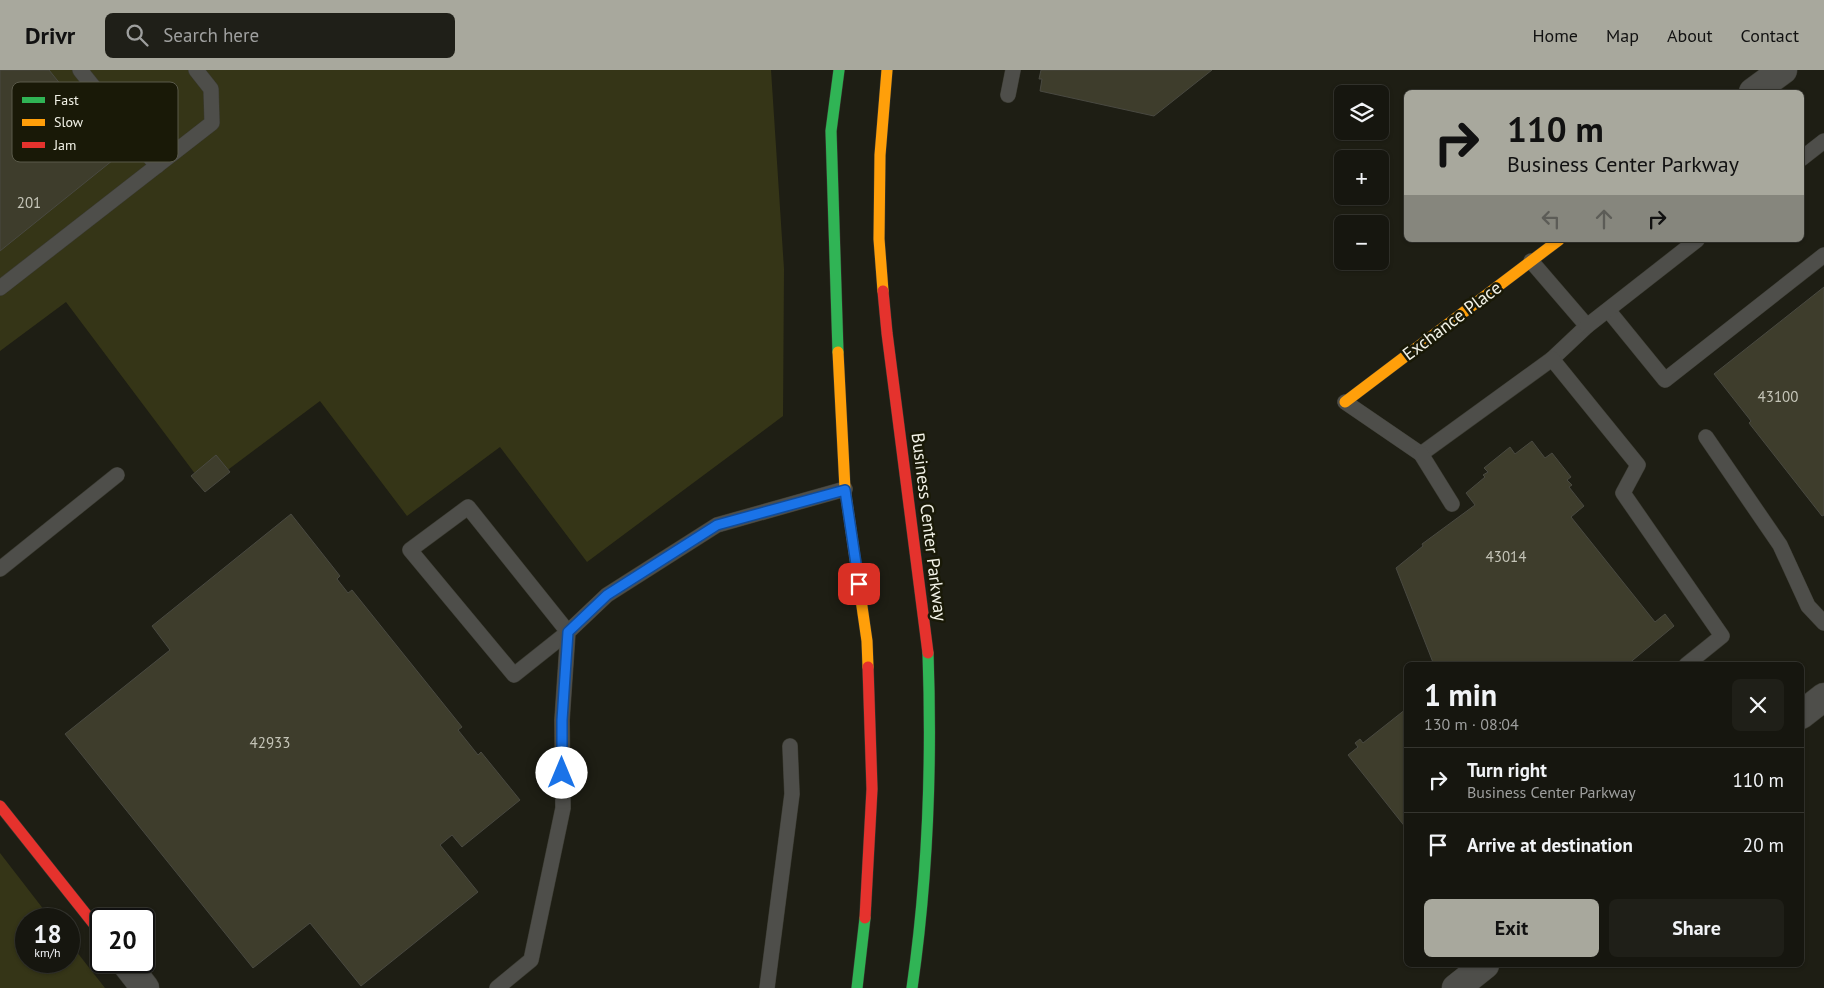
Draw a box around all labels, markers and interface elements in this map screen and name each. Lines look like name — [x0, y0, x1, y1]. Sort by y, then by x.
search box — [105, 13, 455, 58]
text: Drivr — [25, 20, 75, 51]
icon: search — [123, 21, 151, 49]
text: Search here — [163, 23, 259, 47]
text: Home — [1532, 24, 1578, 47]
text: Map — [1606, 24, 1639, 47]
text: About — [1667, 24, 1713, 47]
text: Contact — [1741, 24, 1799, 47]
legend — [12, 82, 178, 162]
map controls — [1334, 85, 1389, 270]
button: layers — [1334, 85, 1389, 140]
text: Fast — [54, 91, 79, 109]
text: 110 m — [1507, 106, 1604, 152]
icon: right — [1424, 110, 1489, 175]
text: Slow — [54, 113, 84, 131]
text: Jam — [53, 136, 76, 154]
button: + — [1334, 150, 1389, 205]
text: Business Center Parkway — [1507, 150, 1739, 178]
house number: 201 — [17, 193, 41, 212]
icon: left — [1537, 205, 1565, 233]
icon: ahead — [1590, 205, 1618, 233]
icon: right — [1643, 205, 1671, 233]
button: − — [1334, 215, 1389, 270]
street label: Exchance Place — [1398, 276, 1506, 365]
house number: 43100 — [1758, 387, 1798, 406]
street label: Business Center Parkway — [907, 431, 953, 623]
house number: 43014 — [1486, 547, 1526, 566]
pin — [838, 563, 880, 605]
icon: arrive — [845, 570, 873, 598]
text: 1 min — [1424, 675, 1497, 714]
button: close — [1732, 679, 1784, 731]
text: 130 m · 08:04 — [1424, 714, 1519, 734]
house number: 42933 — [250, 733, 290, 752]
position arrow — [535, 746, 587, 798]
text: Turn right — [1467, 758, 1547, 782]
icon: right — [1424, 766, 1452, 794]
text: 110 m — [1732, 768, 1784, 792]
text: Business Center Parkway — [1467, 782, 1636, 802]
icon: arrive — [1424, 831, 1452, 859]
text: Arrive at destination — [1467, 833, 1633, 857]
text: 20 m — [1743, 833, 1784, 857]
button: Exit — [1424, 899, 1599, 957]
button: Share — [1609, 899, 1784, 957]
speed limit sign: 20 — [90, 908, 155, 973]
text: 18 — [33, 918, 62, 950]
text: km/h — [34, 945, 61, 960]

